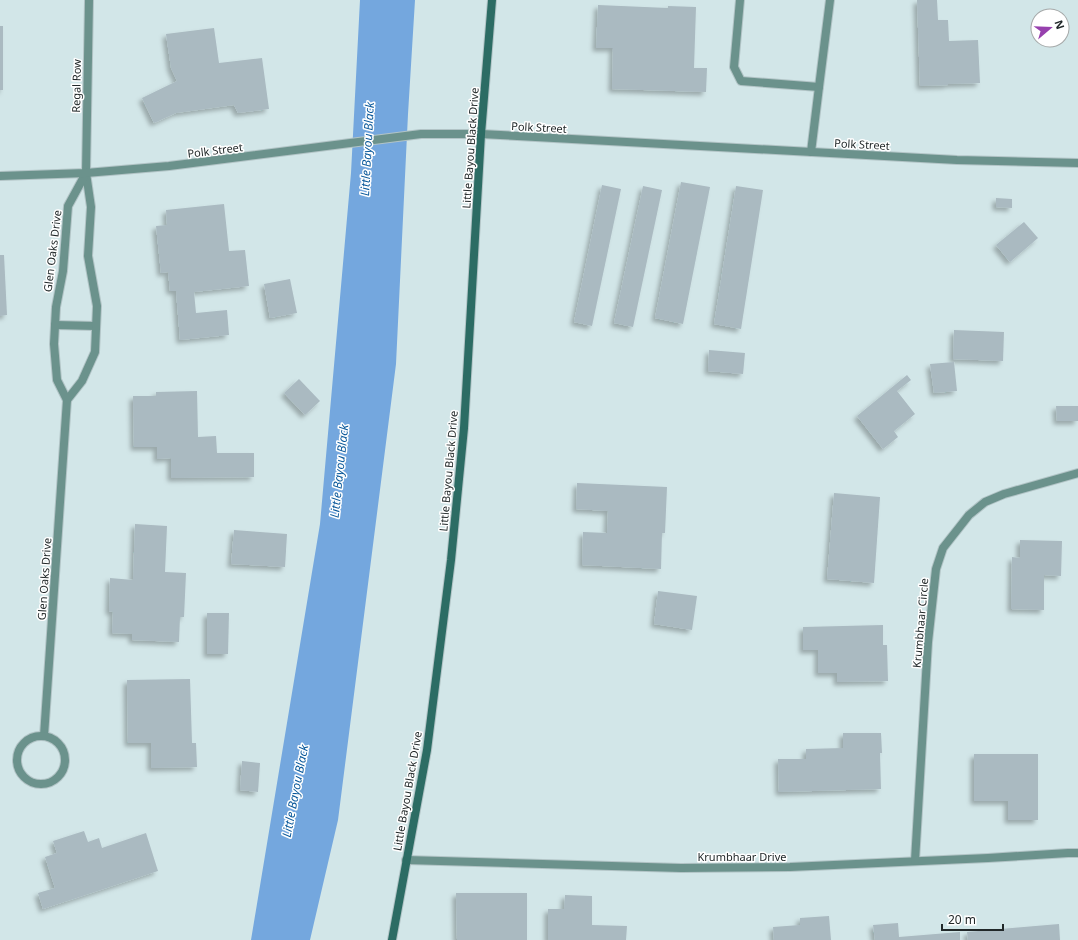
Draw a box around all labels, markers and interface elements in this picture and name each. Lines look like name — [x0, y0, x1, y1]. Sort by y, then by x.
north arrow — [1030, 8, 1070, 48]
text: N — [1051, 18, 1068, 31]
street label: Regal Row — [68, 59, 84, 113]
street label: Little Bayou Black Drive — [458, 87, 482, 209]
water label: Little Bayou Black — [356, 101, 378, 196]
street label: Polk Street — [511, 118, 567, 136]
street label: Polk Street — [834, 135, 890, 153]
street label: Polk Street — [186, 139, 244, 161]
street label: Glen Oaks Drive — [40, 209, 64, 293]
street label: Little Bayou Black Drive — [435, 410, 461, 532]
water label: Little Bayou Black — [326, 422, 352, 519]
street label: Glen Oaks Drive — [34, 537, 54, 621]
street label: Krumbhaar Circle — [909, 577, 931, 669]
street label: Little Bayou Black Drive — [389, 730, 425, 852]
water label: Little Bayou Black — [278, 742, 313, 839]
street label: Krumbhaar Drive — [698, 849, 786, 864]
scale bar — [942, 906, 1003, 932]
text: 20 m — [948, 911, 976, 928]

